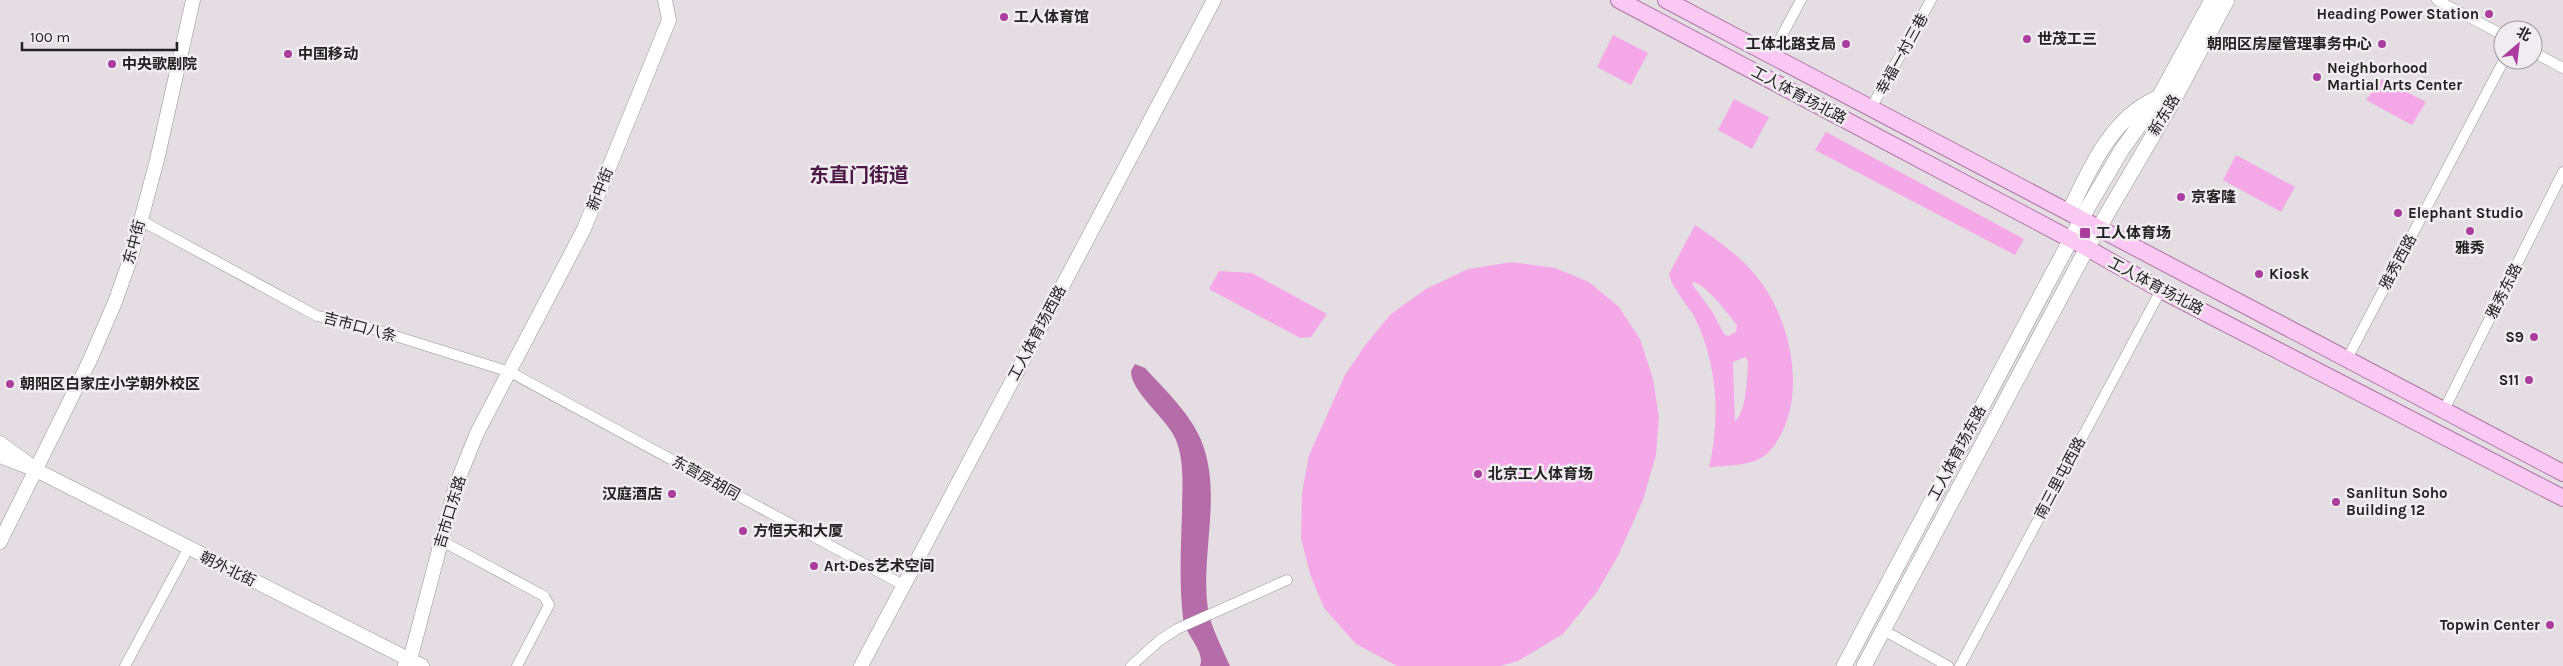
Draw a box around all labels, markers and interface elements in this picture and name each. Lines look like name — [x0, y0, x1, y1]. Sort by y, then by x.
place label: Heading Power Station — [2317, 5, 2479, 23]
place label: 工人体育馆 — [1014, 8, 1089, 26]
marker: Heading Power Station — [2483, 8, 2495, 20]
street label: 幸福一村三巷 — [1872, 10, 1932, 98]
marker: 工人体育馆 — [998, 11, 1010, 23]
scale bar — [22, 20, 178, 52]
north arrow — [2493, 20, 2543, 70]
text: 北 — [2514, 23, 2534, 45]
text: 100 m — [30, 28, 70, 46]
place label: 世茂工三 — [2037, 30, 2097, 48]
marker: 世茂工三 — [2021, 33, 2033, 45]
place label: 工体北路支局 — [1746, 35, 1836, 53]
place label: 朝阳区房屋管理事务中心 — [2207, 35, 2372, 53]
marker: 工体北路支局 — [1840, 38, 1852, 50]
marker: 朝阳区房屋管理事务中心 — [2376, 38, 2388, 50]
place label: 中国移动 — [298, 45, 358, 63]
marker: 中国移动 — [282, 48, 294, 60]
place label: 中央歌剧院 — [122, 55, 197, 73]
marker: 中央歌剧院 — [106, 58, 118, 70]
place label: Neighborhood Martial Arts Center — [2327, 59, 2462, 94]
street label: 工人体育场北路 — [1748, 62, 1850, 128]
marker: Neighborhood Martial Arts Center — [2311, 71, 2323, 83]
street label: 新东路 — [2145, 91, 2183, 139]
district label: 东直门街道 — [809, 164, 909, 187]
street label: 新中街 — [583, 165, 617, 213]
place label: 京客隆 — [2191, 188, 2236, 206]
marker: 京客隆 — [2175, 191, 2187, 203]
place label: Elephant Studio — [2408, 204, 2523, 222]
marker: Elephant Studio — [2392, 207, 2404, 219]
street label: 东中街 — [119, 218, 149, 266]
place label: 工人体育场 — [2096, 224, 2171, 242]
marker: 雅秀 — [2464, 225, 2476, 237]
marker: 工人体育场 — [2078, 226, 2092, 240]
street label: 雅秀西路 — [2376, 231, 2420, 293]
place label: 雅秀 — [2455, 239, 2485, 257]
street label: 工人体育场北路 — [2105, 253, 2207, 319]
street label: 雅秀东路 — [2482, 260, 2526, 322]
place label: Kiosk — [2269, 265, 2309, 283]
marker: Kiosk — [2253, 268, 2265, 280]
street label: 工人体育场西路 — [1004, 282, 1070, 384]
street label: 吉市口八条 — [321, 309, 399, 345]
place label: S9 — [2505, 328, 2524, 346]
marker: S9 — [2528, 331, 2540, 343]
place label: S11 — [2499, 371, 2519, 389]
marker: S11 — [2523, 374, 2535, 386]
place label: 朝阳区白家庄小学朝外校区 — [20, 375, 200, 393]
marker: 朝阳区白家庄小学朝外校区 — [4, 378, 16, 390]
street label: 工人体育场东路 — [1924, 402, 1990, 504]
street label: 南三里屯西路 — [2031, 434, 2089, 522]
street label: 东营房胡同 — [669, 452, 743, 504]
place label: 北京工人体育场 — [1488, 465, 1593, 483]
marker: 北京工人体育场 — [1472, 468, 1484, 480]
street label: 吉市口东路 — [430, 473, 470, 551]
place label: Sanlitun Soho Building 12 — [2346, 484, 2448, 519]
place label: 汉庭酒店 — [602, 485, 662, 503]
marker: 汉庭酒店 — [666, 488, 678, 500]
marker: Sanlitun Soho Building 12 — [2330, 496, 2342, 508]
place label: 方恒天和大厦 — [753, 522, 843, 540]
marker: 方恒天和大厦 — [737, 525, 749, 537]
street label: 朝外北街 — [197, 548, 259, 590]
place label: Art·Des艺术空间 — [824, 557, 935, 575]
marker: Art·Des艺术空间 — [808, 560, 820, 572]
place label: Topwin Center — [2440, 616, 2540, 634]
marker: Topwin Center — [2544, 619, 2556, 631]

